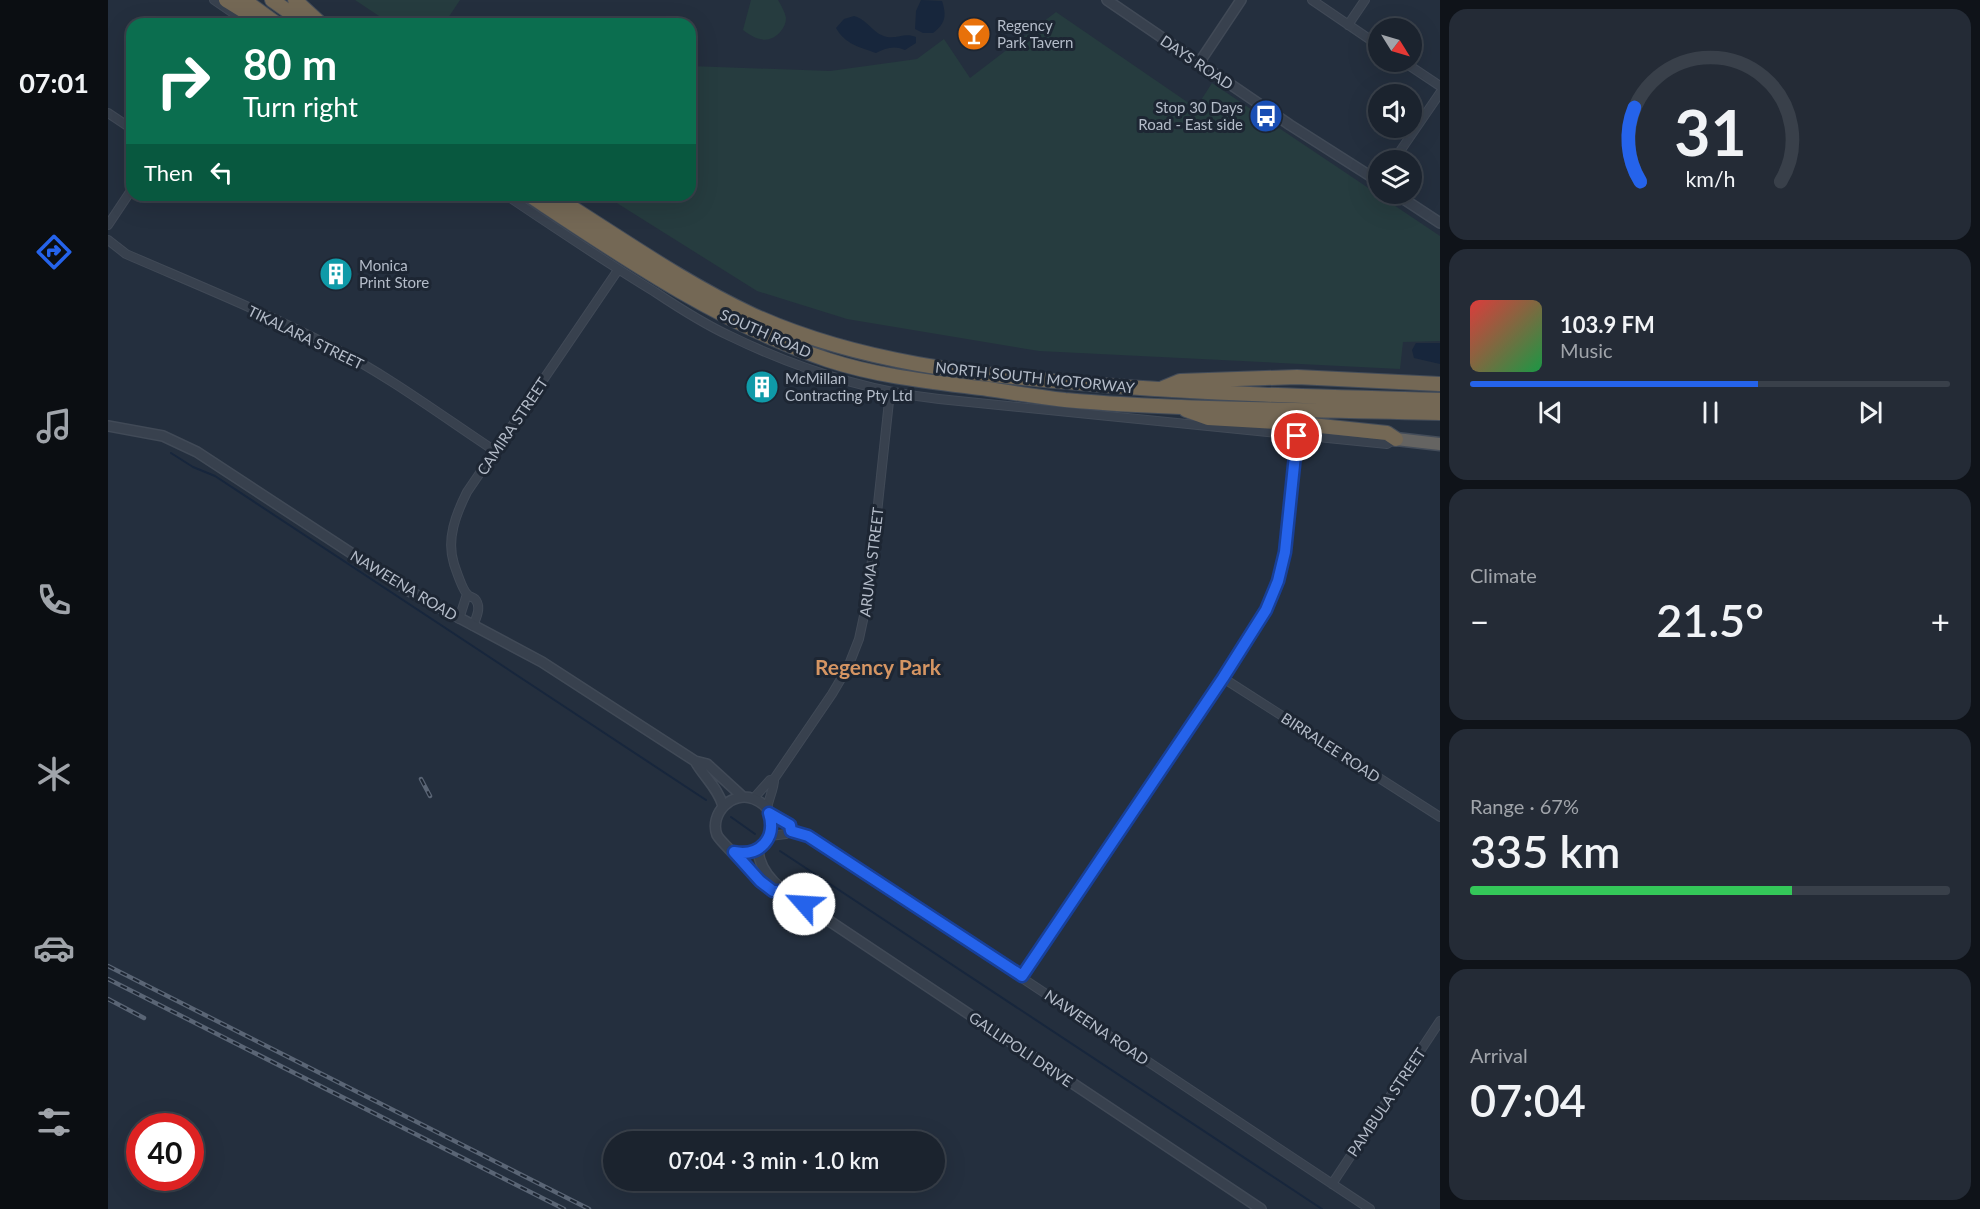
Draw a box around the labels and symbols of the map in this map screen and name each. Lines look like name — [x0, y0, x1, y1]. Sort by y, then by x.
bar icon: Regency Park Tavern — [956, 16, 992, 52]
place label: Regency Park Tavern — [997, 16, 1073, 51]
north arrow — [1368, 18, 1422, 72]
street label: DAYS ROAD — [1157, 31, 1237, 93]
place label: Stop 30 Days Road - East side — [1138, 98, 1243, 133]
bus stop icon: Stop 30 Days Road - East side — [1248, 98, 1284, 134]
building icon: Monica Print Store — [318, 256, 354, 292]
place label: Monica Print Store — [359, 256, 429, 291]
street label: TIKALARA STREET — [245, 301, 367, 373]
street label: SOUTH ROAD — [718, 305, 814, 361]
street label: NORTH SOUTH MOTORWAY — [934, 358, 1136, 396]
building icon: McMillan Contracting Pty Ltd — [744, 369, 780, 405]
place label: McMillan Contracting Pty Ltd — [785, 369, 913, 404]
street label: CAMIRA STREET — [473, 374, 551, 478]
pin — [1271, 410, 1322, 461]
street label: ARUMA STREET — [855, 506, 887, 618]
street label: NAWEENA ROAD — [347, 546, 461, 624]
district label: Regency Park — [815, 654, 942, 679]
street label: BIRRALEE ROAD — [1278, 708, 1384, 786]
position arrow — [772, 872, 836, 936]
street label: NAWEENA ROAD — [1042, 986, 1152, 1068]
street label: GALLIPOLI DRIVE — [966, 1008, 1076, 1090]
street label: PAMBULA STREET — [1343, 1044, 1429, 1160]
speed limit sign: 40 — [126, 1113, 204, 1191]

